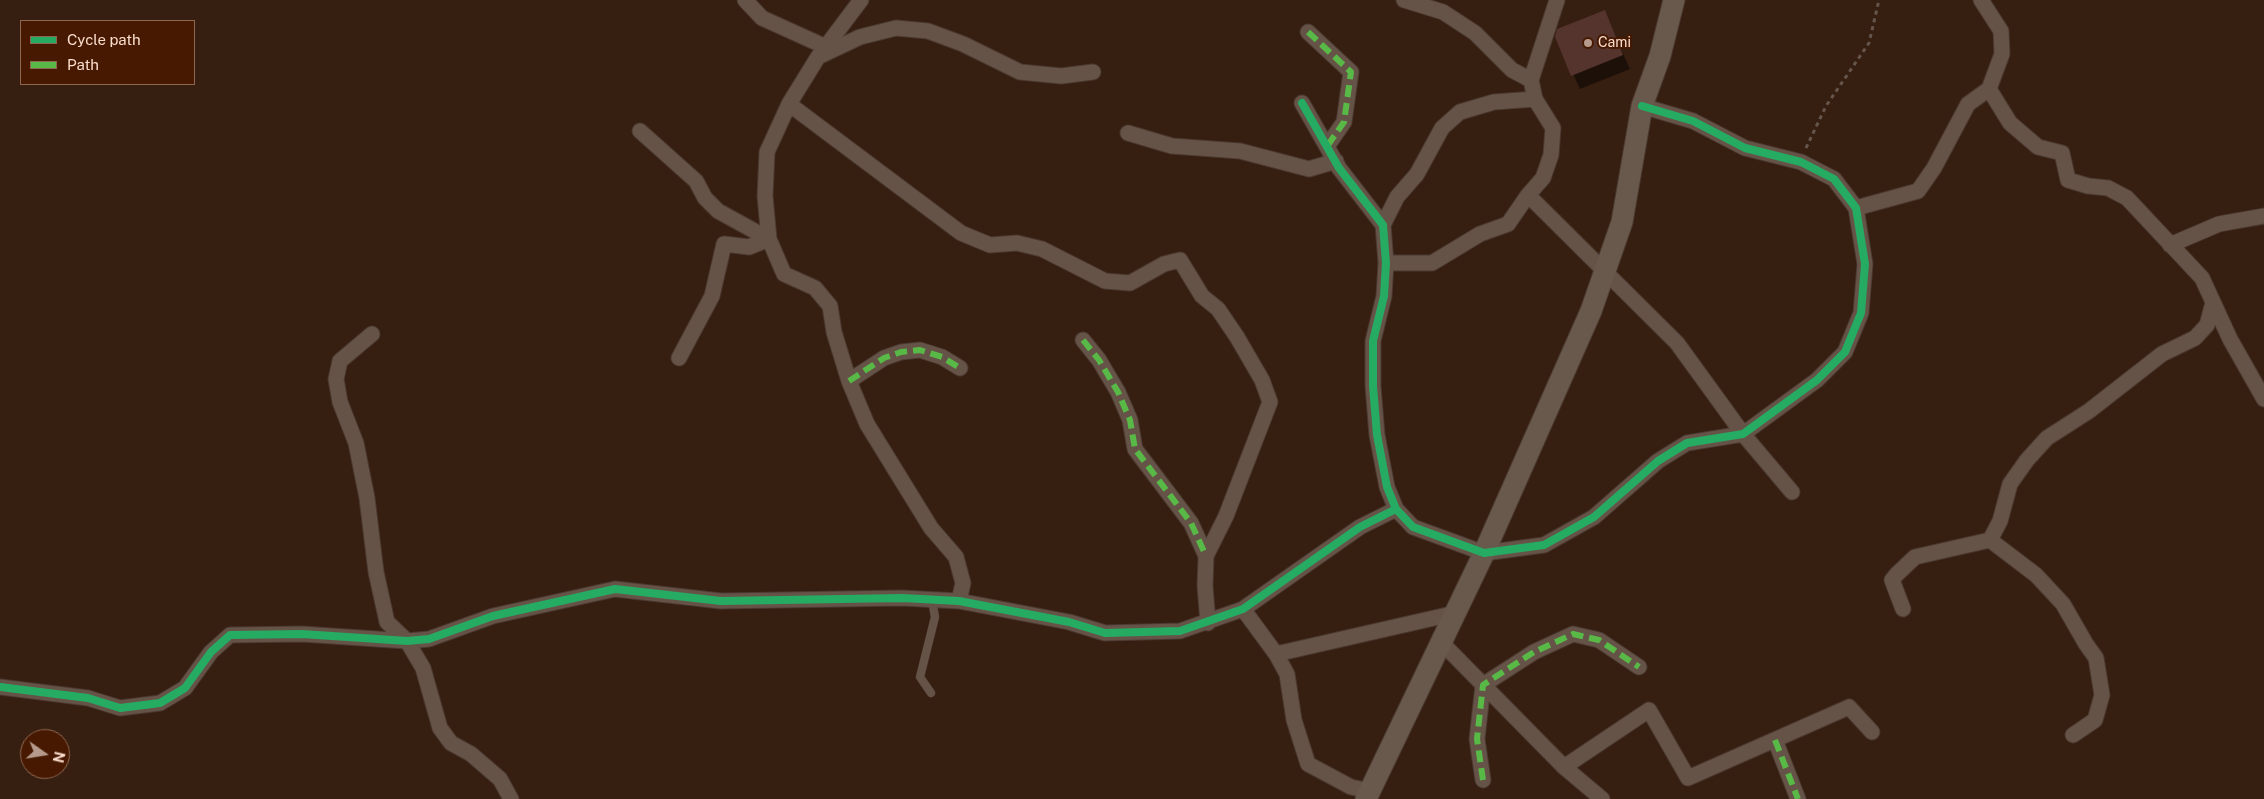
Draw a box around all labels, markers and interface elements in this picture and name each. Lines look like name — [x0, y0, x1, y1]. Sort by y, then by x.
legend — [20, 20, 195, 85]
text: Cycle path — [67, 31, 141, 48]
place label: Cami — [1598, 35, 1631, 51]
marker: Cami — [1582, 37, 1594, 49]
text: Path — [67, 56, 99, 73]
north arrow — [20, 729, 70, 779]
text: N — [50, 750, 68, 764]

